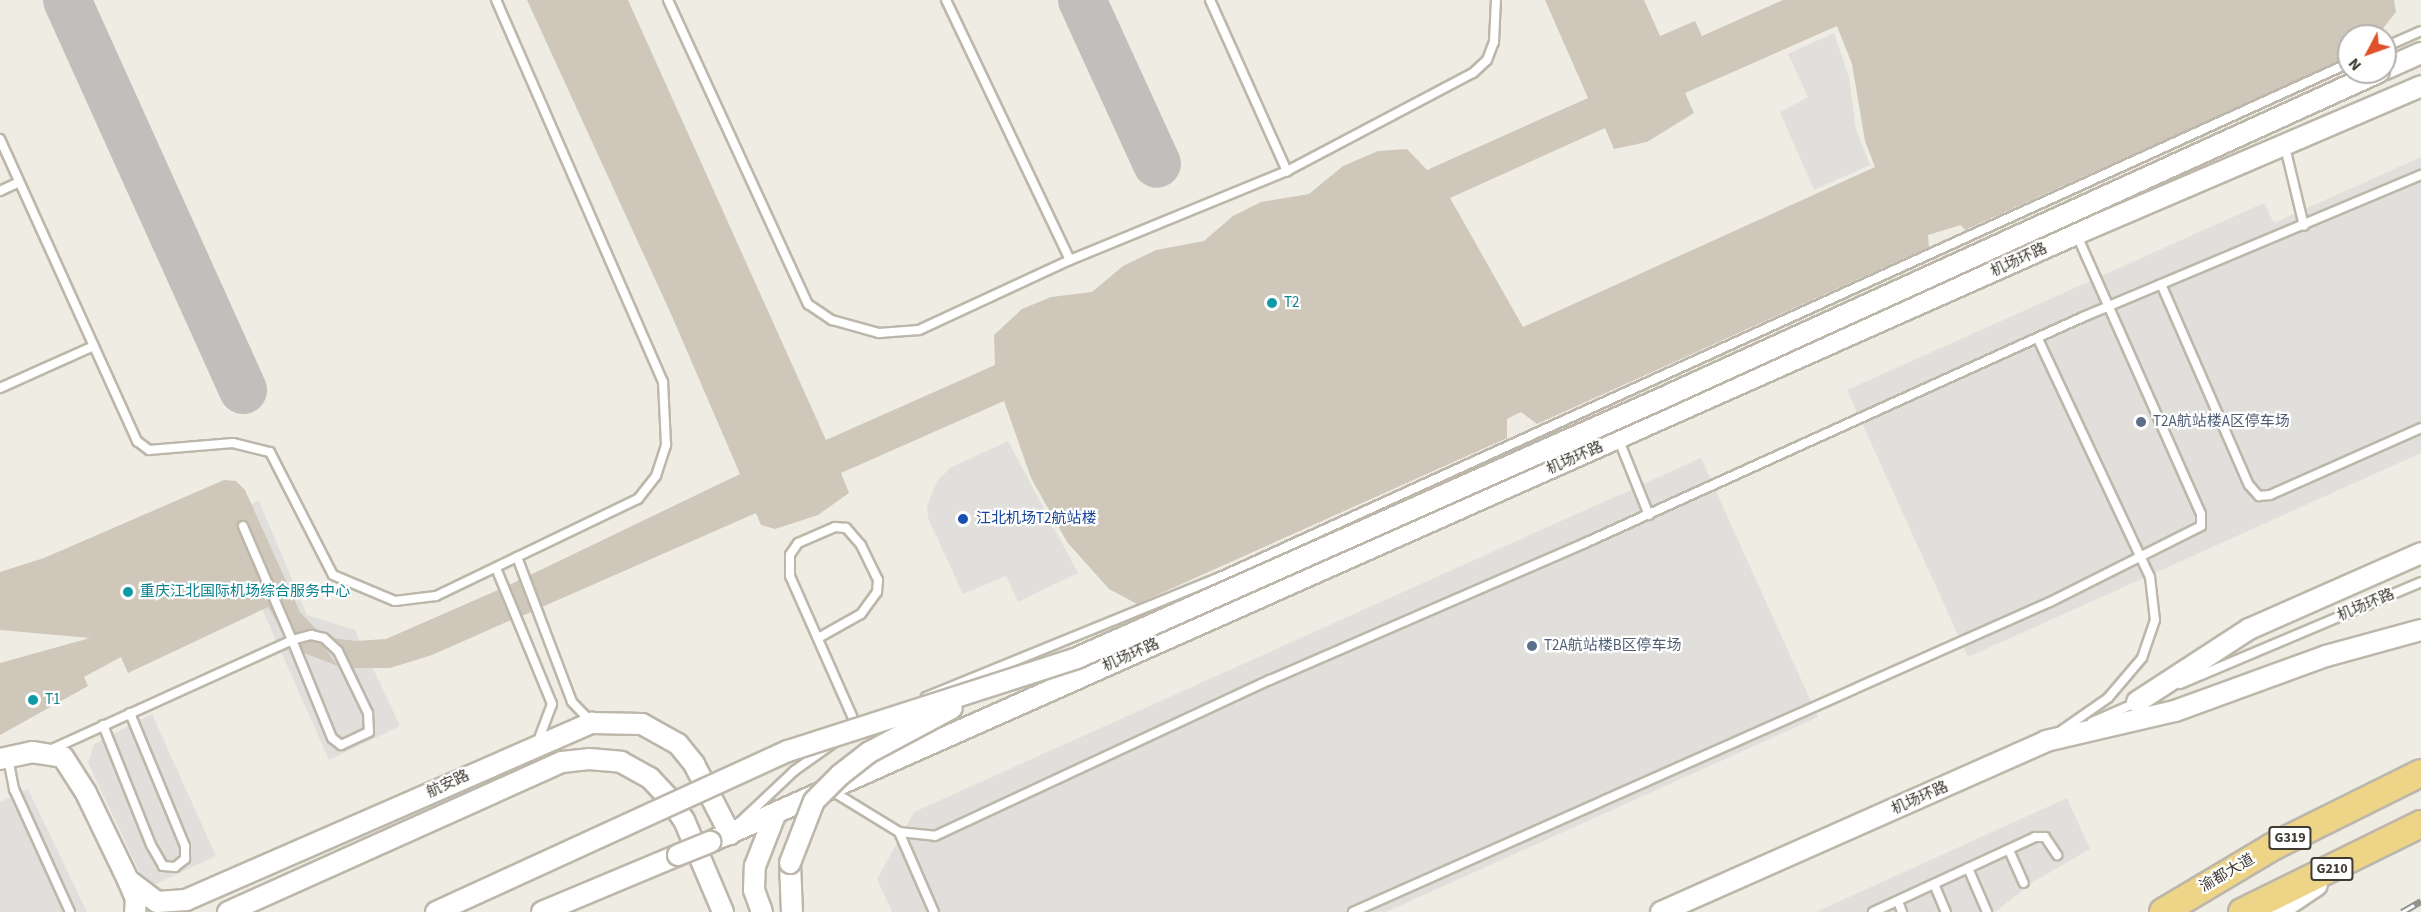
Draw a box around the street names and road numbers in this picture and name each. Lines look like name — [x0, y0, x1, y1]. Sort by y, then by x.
street label: 机场环路 — [1988, 239, 2050, 281]
street label: 机场环路 — [1544, 438, 1606, 478]
street label: 机场环路 — [2335, 585, 2397, 625]
street label: 机场环路 — [1100, 635, 1162, 675]
street label: 航安路 — [424, 766, 472, 802]
street label: 机场环路 — [1889, 778, 1951, 818]
road number: G319 — [2268, 827, 2312, 849]
street label: 渝都大道 — [2197, 850, 2257, 896]
road number: G210 — [2310, 858, 2354, 880]

